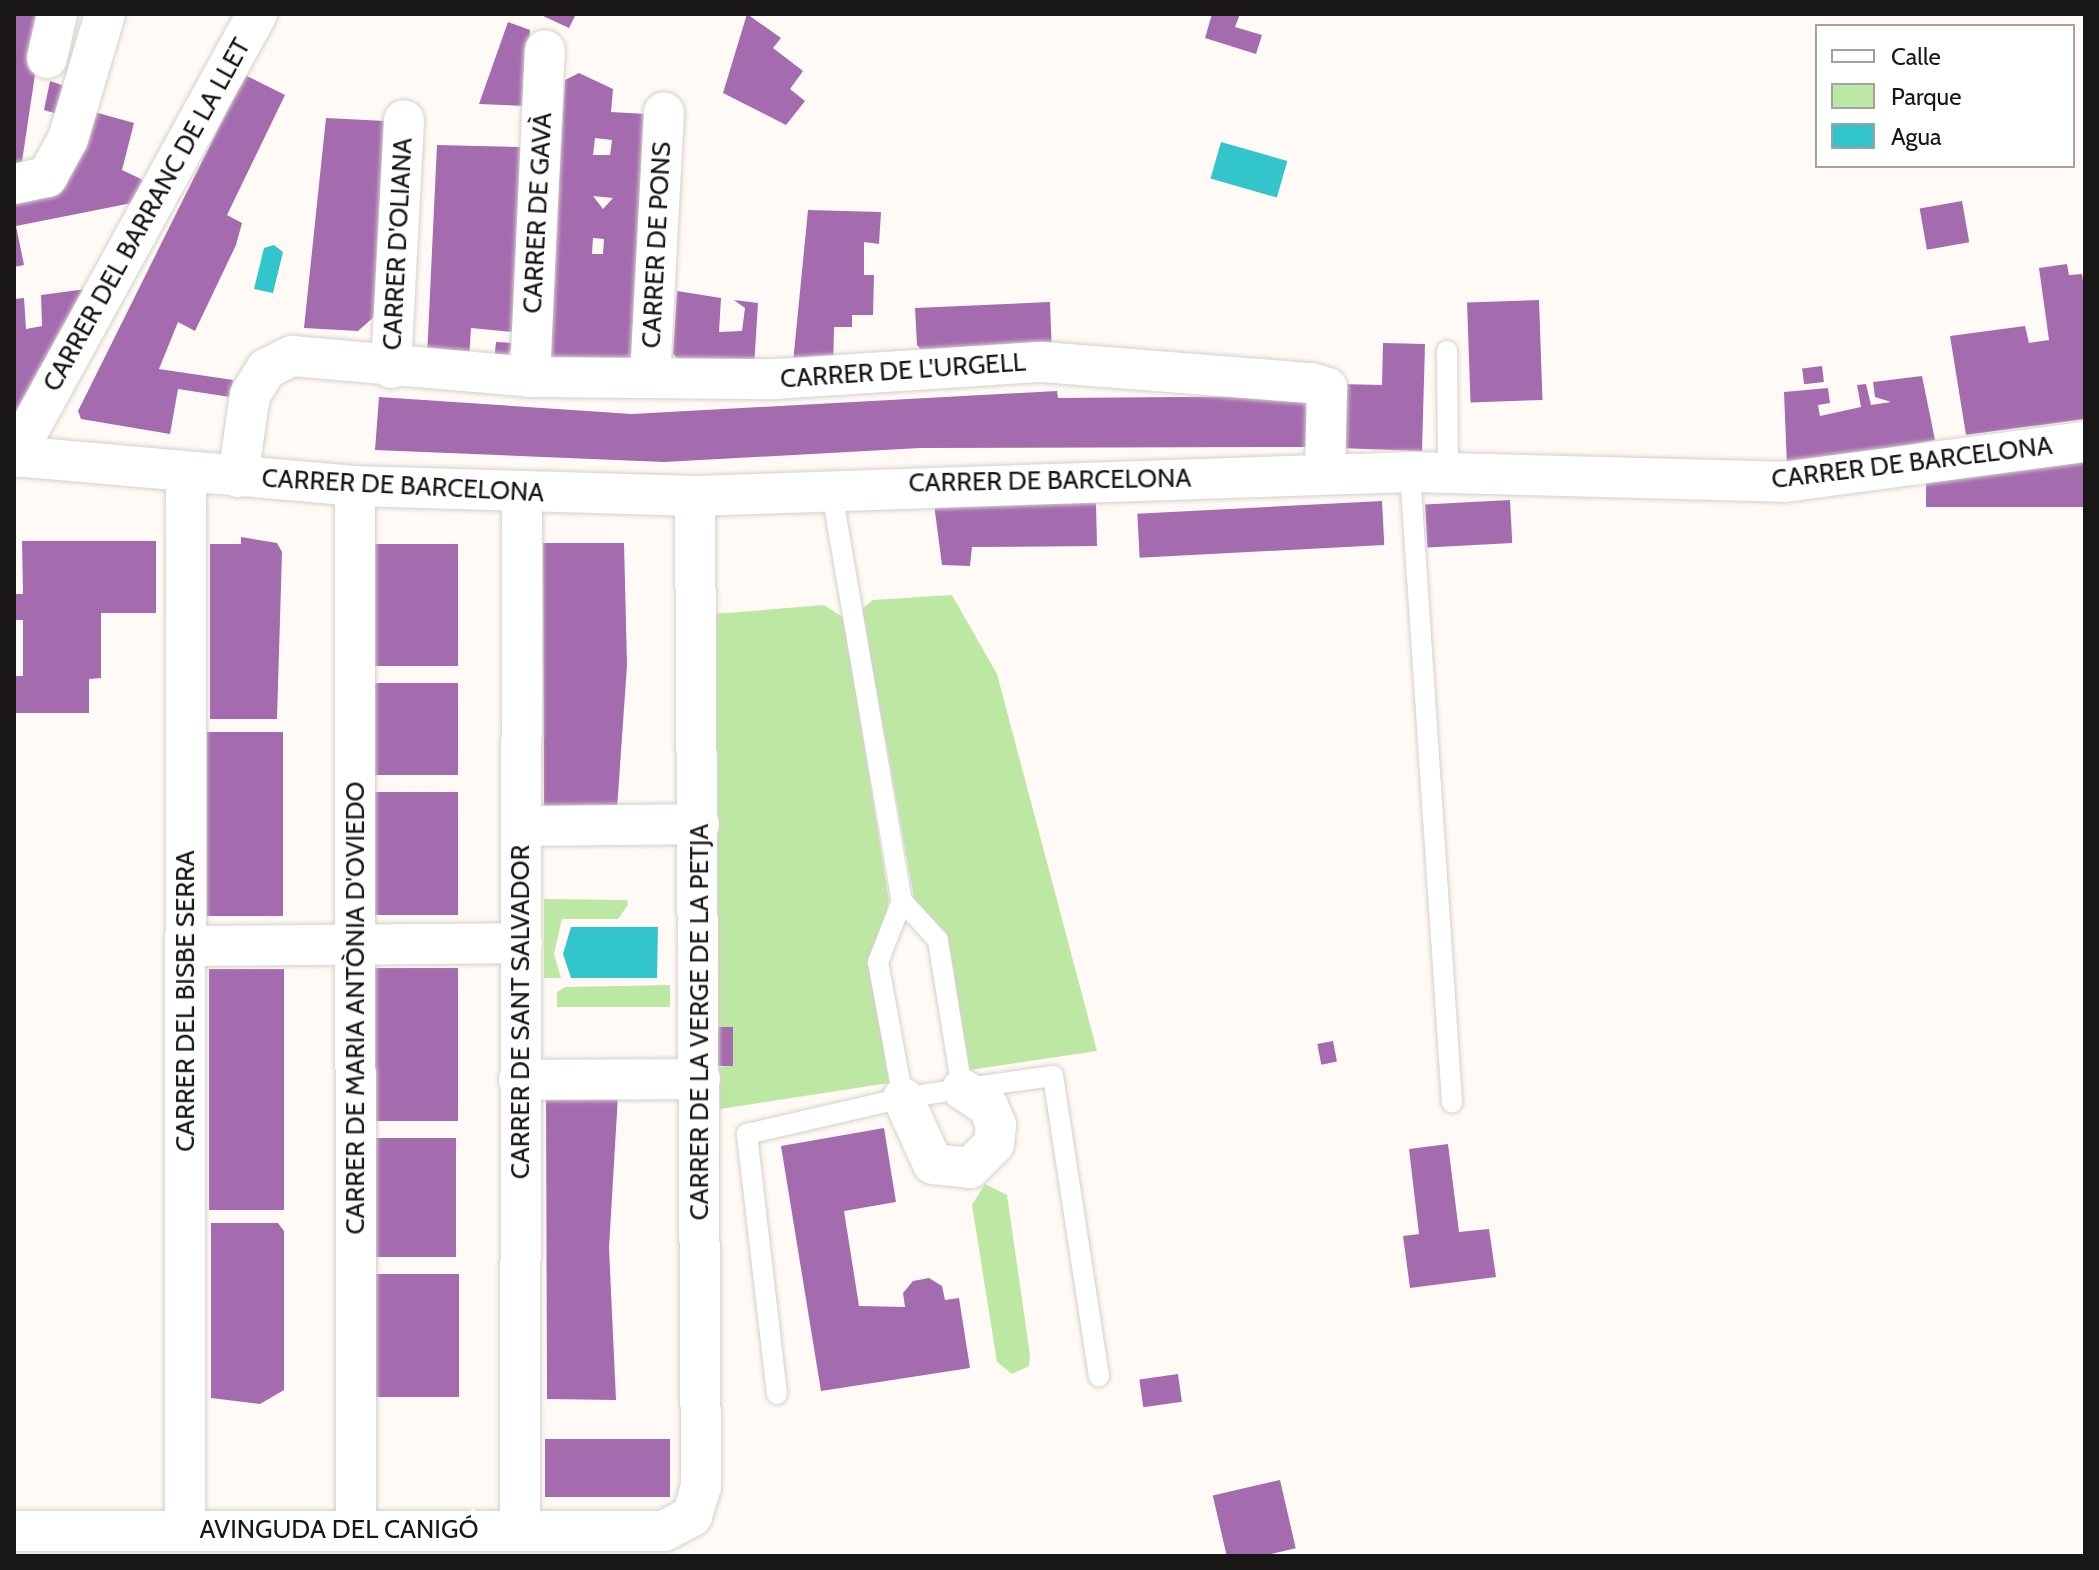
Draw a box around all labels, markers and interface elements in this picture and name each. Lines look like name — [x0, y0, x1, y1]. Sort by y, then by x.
legend — [1815, 24, 2075, 168]
street label: CARRER DEL BARRANC DE LA LLET — [37, 33, 257, 397]
text: Calle — [1891, 42, 1941, 71]
text: Parque — [1891, 82, 1961, 111]
street label: CARRER DE GAVÀ — [517, 112, 559, 314]
text: Agua — [1891, 122, 1942, 151]
street label: CARRER D'OLIANA — [377, 137, 419, 351]
street label: CARRER DE PONS — [636, 141, 678, 349]
street label: CARRER DE L'URGELL — [779, 347, 1027, 395]
street label: CARRER DE BARCELONA — [1770, 430, 2054, 496]
street label: CARRER DE BARCELONA — [261, 463, 545, 509]
street label: CARRER DE BARCELONA — [908, 463, 1192, 499]
street label: CARRER DE MARIA ANTÒNIA D'OVIEDO — [340, 781, 372, 1235]
street label: CARRER DE LA VERGE DE LA PETJA — [684, 824, 716, 1220]
street label: CARRER DE SANT SALVADOR — [505, 845, 537, 1179]
street label: CARRER DEL BISBE SERRA — [170, 850, 202, 1152]
street label: AVINGUDA DEL CANIGÓ — [200, 1514, 478, 1546]

